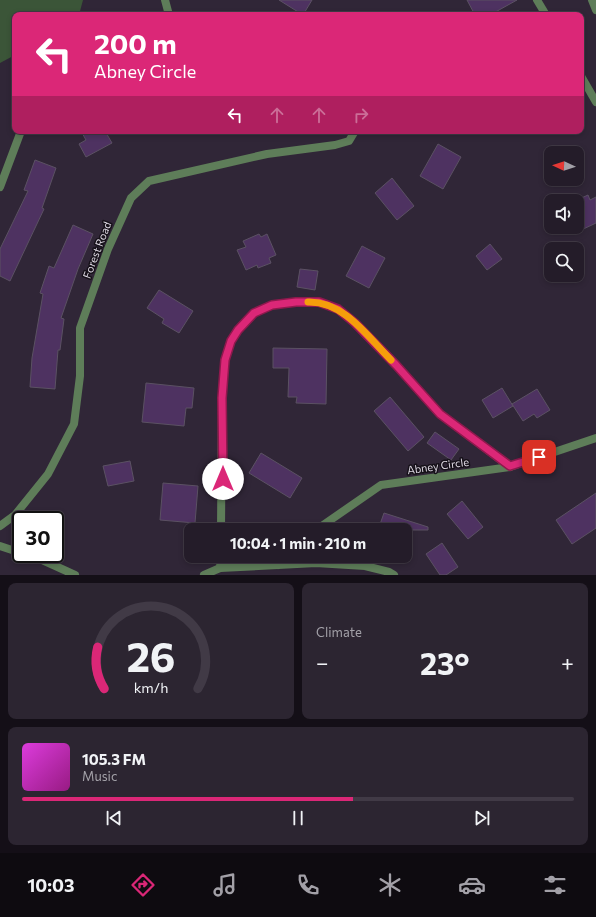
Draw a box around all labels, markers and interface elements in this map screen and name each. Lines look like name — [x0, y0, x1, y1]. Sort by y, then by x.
text: 200 m — [94, 26, 177, 60]
icon: left — [28, 28, 80, 80]
text: Abney Circle — [94, 60, 196, 82]
icon: left — [224, 104, 246, 126]
icon: ahead — [266, 104, 288, 126]
icon: ahead — [308, 104, 330, 126]
icon: right — [350, 104, 372, 126]
north arrow — [544, 146, 584, 186]
map controls — [544, 146, 584, 282]
button: sound — [544, 194, 584, 234]
street label: Forest Road — [80, 220, 113, 280]
button: search — [544, 242, 584, 282]
pin — [522, 440, 556, 474]
icon: arrive — [528, 446, 550, 468]
street label: Abney Circle — [406, 455, 470, 476]
position arrow — [202, 458, 244, 500]
speed limit sign: 30 — [12, 511, 64, 563]
text: 10:04 · 1 min · 210 m — [230, 534, 366, 552]
text: Climate — [316, 624, 362, 640]
text: 26 — [126, 630, 176, 681]
text: 23° — [420, 644, 470, 681]
text: − — [316, 649, 329, 676]
text: + — [561, 649, 574, 676]
text: km/h — [134, 678, 168, 696]
text: 105.3 FM — [82, 750, 146, 768]
text: Music — [82, 768, 117, 784]
icon: previous — [103, 807, 125, 829]
icon: pause — [287, 807, 309, 829]
icon: next — [471, 807, 493, 829]
icon: directions — [129, 871, 157, 899]
icon: music — [211, 871, 239, 899]
icon: phone — [294, 871, 322, 899]
icon: climate — [376, 871, 404, 899]
icon: car — [458, 871, 486, 899]
icon: filters — [541, 871, 569, 899]
text: 10:03 — [27, 874, 74, 896]

